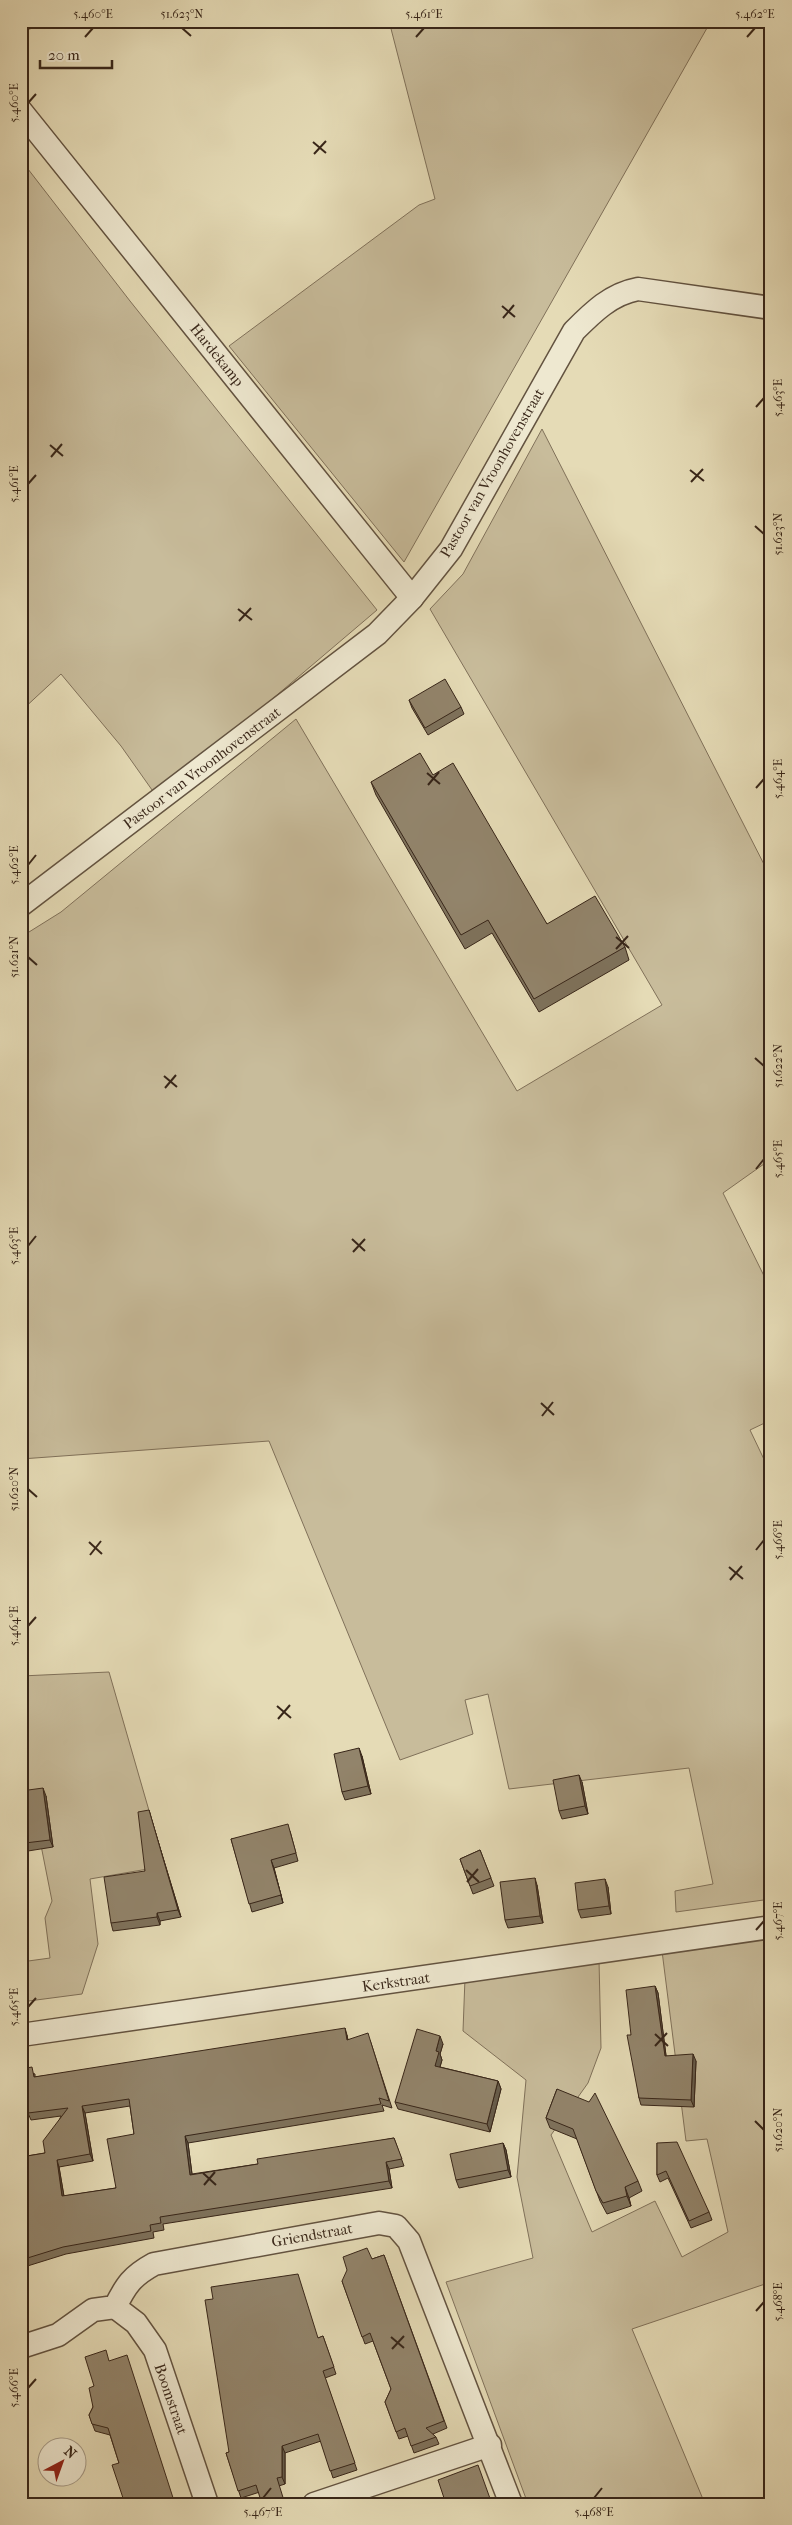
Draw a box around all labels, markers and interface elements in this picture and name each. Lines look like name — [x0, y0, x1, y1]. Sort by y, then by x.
text: 5.460°E — [73, 7, 113, 21]
text: 51.623°N — [161, 7, 203, 21]
text: 5.461°E — [405, 7, 443, 21]
text: 5.462°E — [735, 7, 775, 21]
scale bar — [40, 38, 112, 70]
text: 20 m — [48, 46, 80, 64]
text: 5.460°E — [7, 83, 21, 123]
street label: Hardekamp — [186, 320, 248, 390]
text: 5.463°E — [771, 379, 785, 417]
street label: Pastoor van Vroonhovenstraat — [436, 385, 548, 561]
text: 5.461°E — [7, 465, 21, 503]
text: 51.623°N — [771, 513, 785, 555]
street label: Pastoor van Vroonhovenstraat — [120, 703, 285, 833]
text: 5.464°E — [771, 759, 785, 799]
text: 5.462°E — [7, 845, 21, 885]
text: 51.621°N — [7, 936, 21, 978]
text: 51.622°N — [771, 1044, 785, 1088]
text: 5.465°E — [771, 1140, 785, 1178]
text: 5.463°E — [7, 1227, 21, 1265]
text: 51.620°N — [7, 1467, 21, 1511]
text: 5.466°E — [771, 1520, 785, 1560]
text: 5.464°E — [7, 1606, 21, 1646]
text: 5.467°E — [771, 1902, 785, 1940]
street label: Kerkstraat — [361, 1968, 432, 1996]
text: 5.465°E — [7, 1988, 21, 2026]
text: 51.620°N — [771, 2108, 785, 2152]
street label: Griendstraat — [270, 2219, 355, 2251]
text: 5.468°E — [771, 2282, 785, 2322]
street label: Boomstraat — [150, 2361, 192, 2437]
text: 5.466°E — [7, 2368, 21, 2408]
north arrow — [38, 2438, 88, 2488]
text: N — [61, 2443, 80, 2463]
text: 5.467°E — [244, 2505, 282, 2519]
text: 5.468°E — [574, 2505, 614, 2519]

